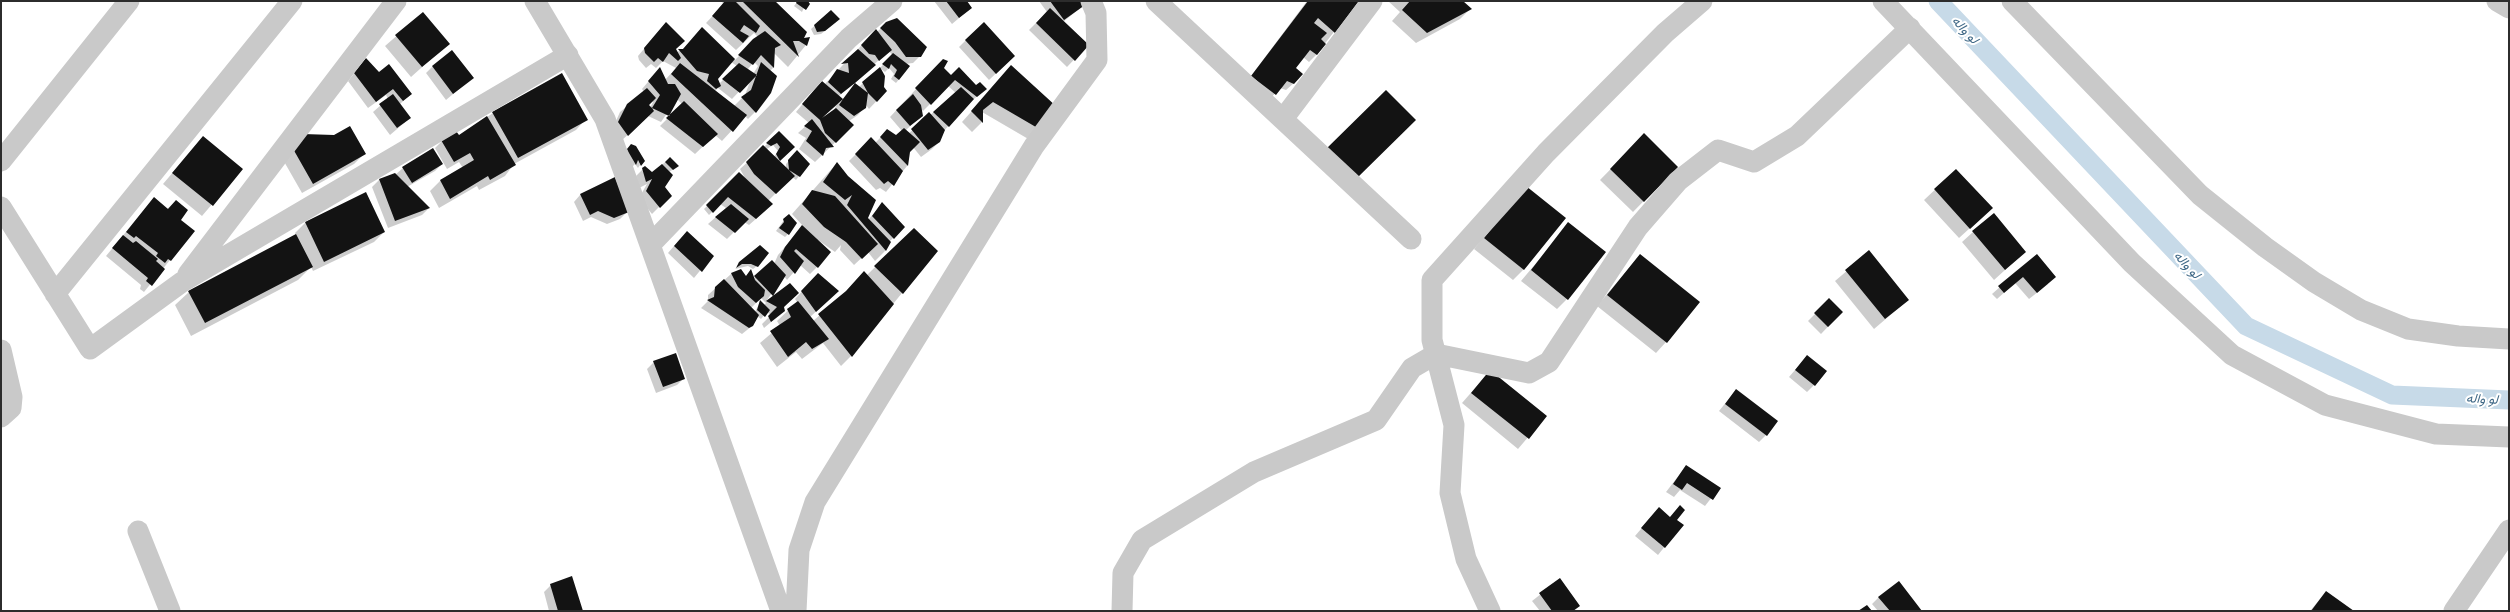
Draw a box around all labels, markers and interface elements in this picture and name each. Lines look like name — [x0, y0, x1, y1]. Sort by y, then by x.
water label: لو واله — [1948, 13, 1982, 47]
water label: لو واله — [2170, 248, 2204, 282]
water label: لو واله — [2466, 390, 2498, 408]

